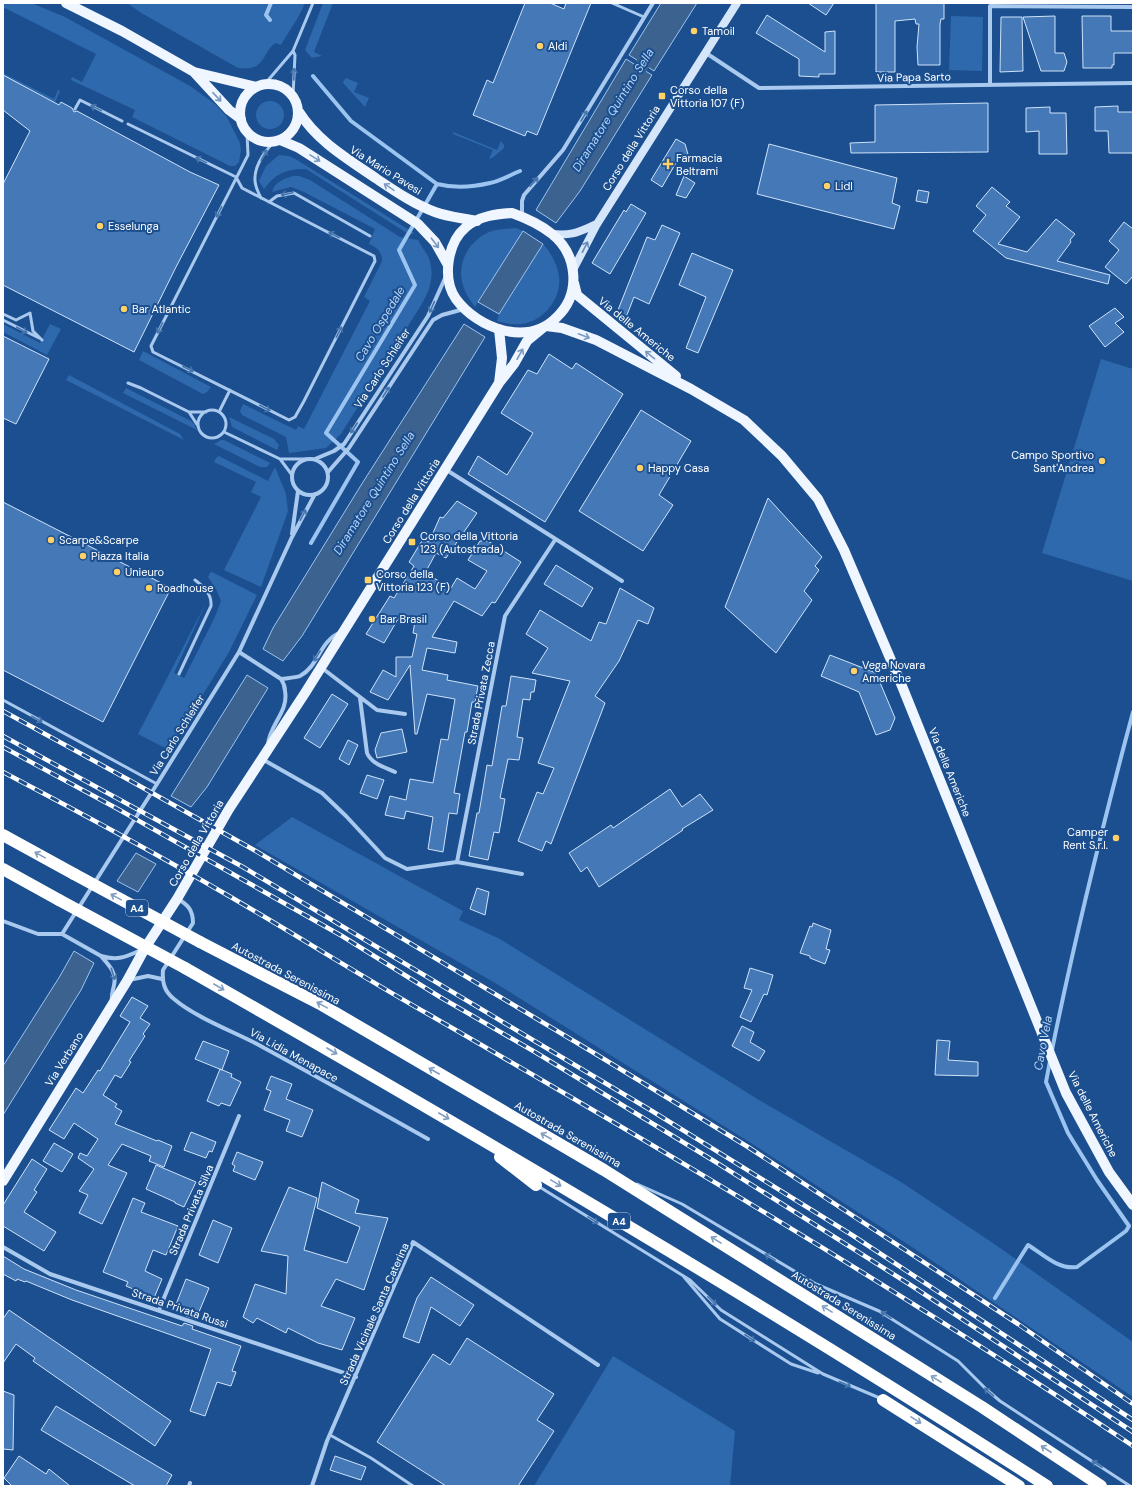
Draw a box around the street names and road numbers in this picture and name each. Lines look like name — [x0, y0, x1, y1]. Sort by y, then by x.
street label: Via Papa Sarto — [877, 69, 951, 85]
street label: Corso della Vittoria — [599, 103, 663, 193]
street label: Via Mario Pavesi — [347, 142, 425, 198]
street label: Via delle Americhe — [596, 294, 678, 364]
street label: Via Carlo Schleifer — [351, 325, 413, 411]
street label: Corso della Vittoria — [379, 456, 443, 546]
street label: Strada Privata Zecca — [464, 640, 498, 746]
street label: Via Carlo Schleifer — [146, 692, 208, 778]
street label: Via delle Americhe — [926, 725, 974, 819]
street label: Corso della Vittoria — [165, 797, 227, 889]
road number: A4 — [126, 900, 148, 916]
street label: Autostrada Serenissima — [229, 938, 343, 1008]
street label: Via Lidia Menapace — [247, 1025, 341, 1085]
street label: Via Verbano — [42, 1029, 86, 1089]
street label: Via delle Americhe — [1065, 1068, 1121, 1160]
street label: Autostrada Serenissima — [512, 1098, 624, 1170]
street label: Strada Privata Silva — [166, 1163, 216, 1257]
road number: A4 — [608, 1213, 630, 1229]
street label: Strada Vicinale Santa Caterina — [336, 1241, 412, 1387]
street label: Autostrada Serenissima — [789, 1267, 899, 1343]
street label: Strada Privata Russi — [130, 1285, 230, 1331]

